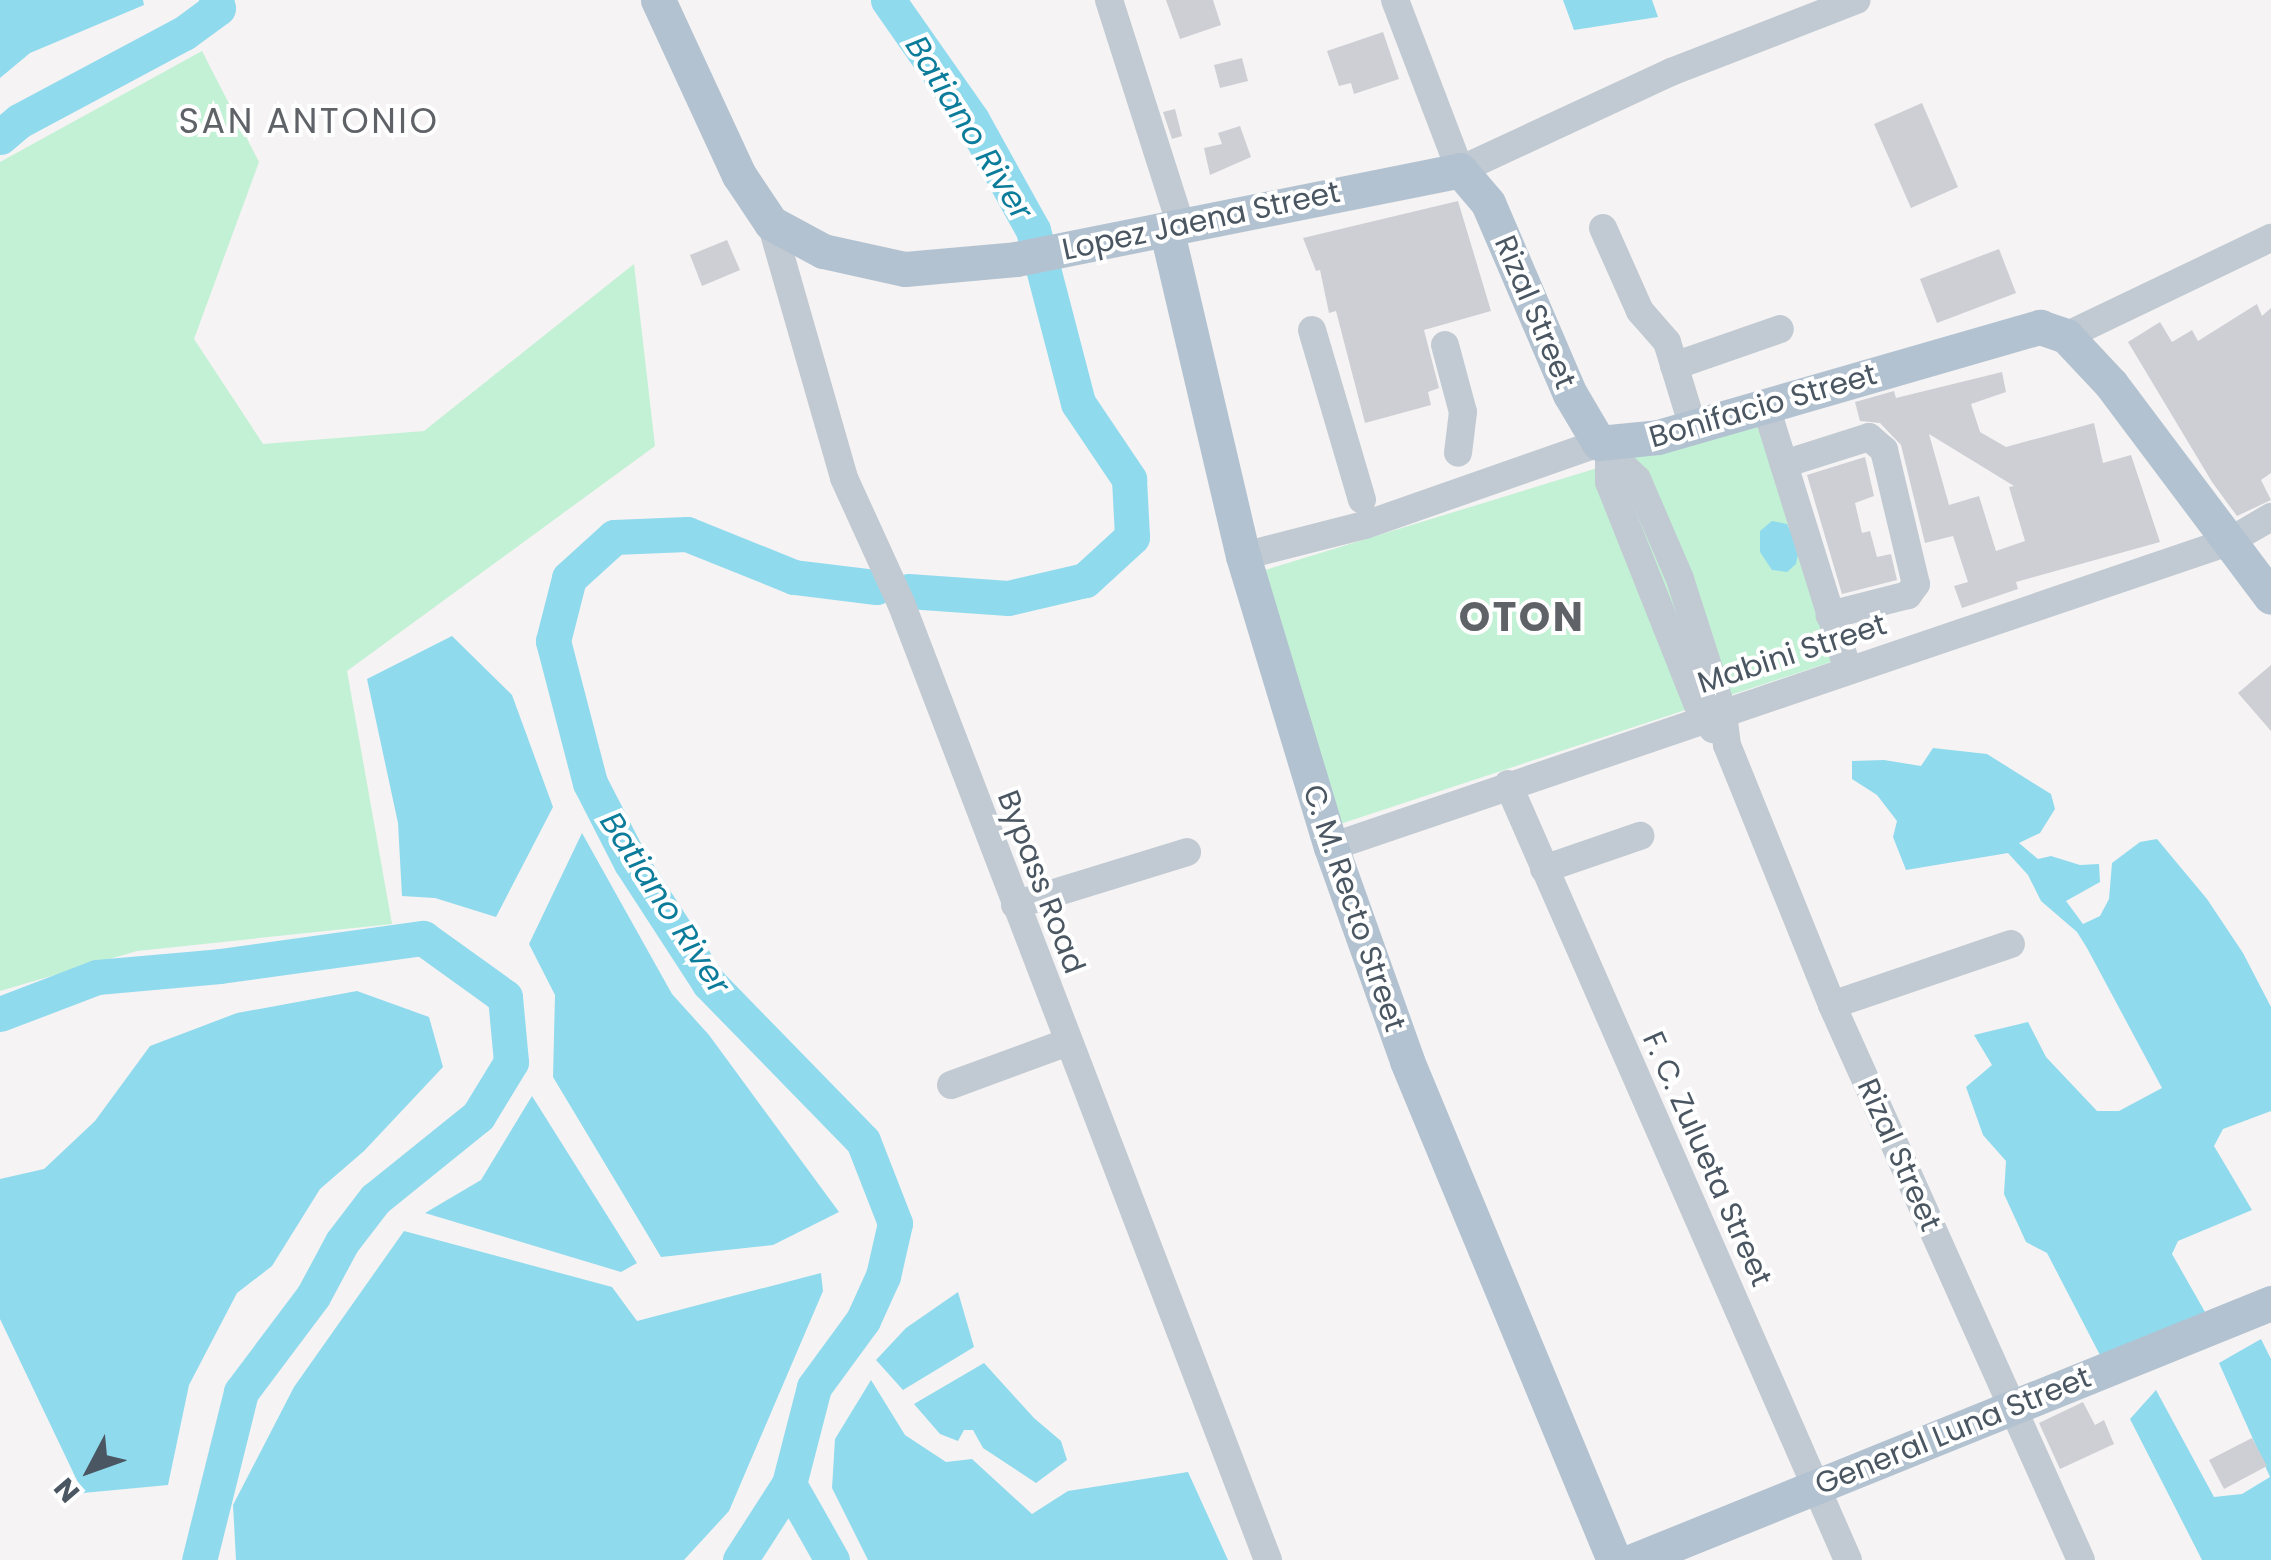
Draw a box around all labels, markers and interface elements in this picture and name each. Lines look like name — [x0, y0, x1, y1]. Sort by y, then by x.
water label: Batiano River — [897, 29, 1041, 227]
district label: SAN ANTONIO — [179, 100, 439, 142]
street label: Lopez Jaena Street — [1059, 174, 1343, 268]
street label: Rizal Street — [1487, 230, 1583, 394]
street label: Bonifacio Street — [1645, 356, 1881, 456]
district label: OTON — [1459, 593, 1585, 641]
street label: Mabini Street — [1693, 607, 1891, 701]
street label: C. M. Recto Street — [1295, 780, 1413, 1036]
street label: Bypass Road — [990, 785, 1092, 979]
water label: Batiano River — [592, 805, 738, 1001]
street label: F. C. Zulueta Street — [1635, 1026, 1779, 1292]
street label: Rizal Street — [1849, 1073, 1949, 1237]
street label: General Luna Street — [1810, 1359, 2096, 1503]
north arrow — [40, 1420, 140, 1520]
text: N — [45, 1469, 89, 1511]

